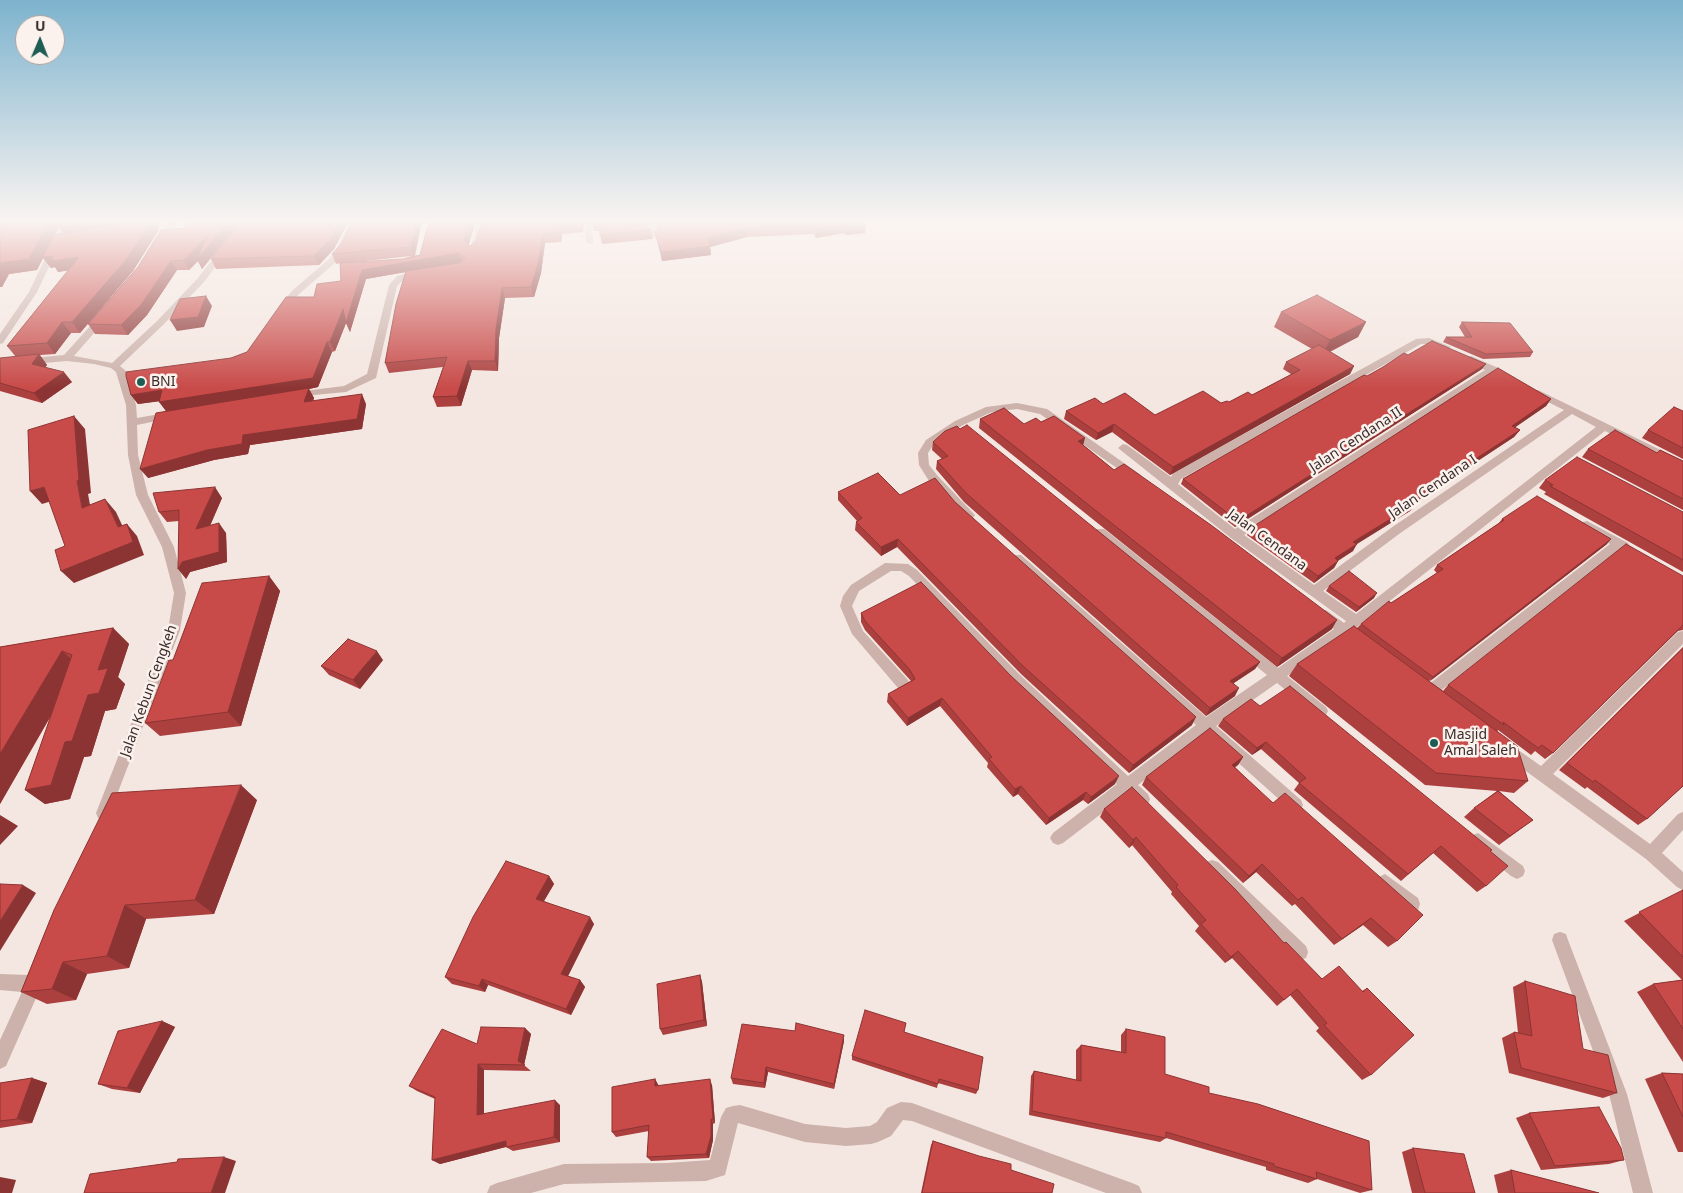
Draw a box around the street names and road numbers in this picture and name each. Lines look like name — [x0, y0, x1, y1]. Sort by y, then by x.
street label: Jalan Cendana II — [1307, 404, 1405, 476]
street label: Jalan Cendana I — [1386, 451, 1480, 523]
street label: Jalan Cendana — [1224, 506, 1310, 574]
street label: Jalan Kebun Cengkeh — [117, 623, 181, 759]

